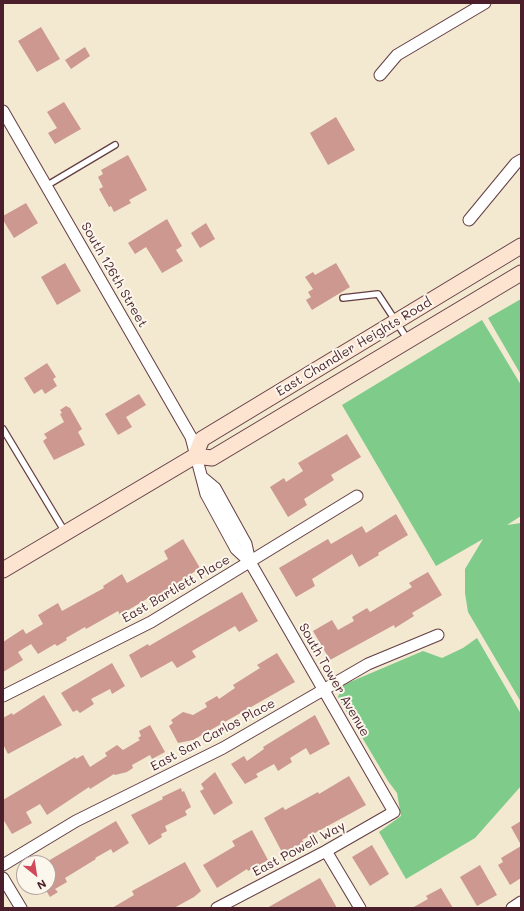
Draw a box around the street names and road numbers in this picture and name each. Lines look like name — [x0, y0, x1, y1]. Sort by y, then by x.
street label: South 126th Street — [78, 220, 150, 330]
street label: East Chandler Heights Road — [273, 294, 435, 400]
street label: East Bartlett Place — [119, 552, 233, 626]
street label: South Tower Avenue — [295, 621, 373, 739]
street label: East San Carlos Place — [148, 696, 278, 774]
street label: East Powell Way — [250, 818, 348, 880]

